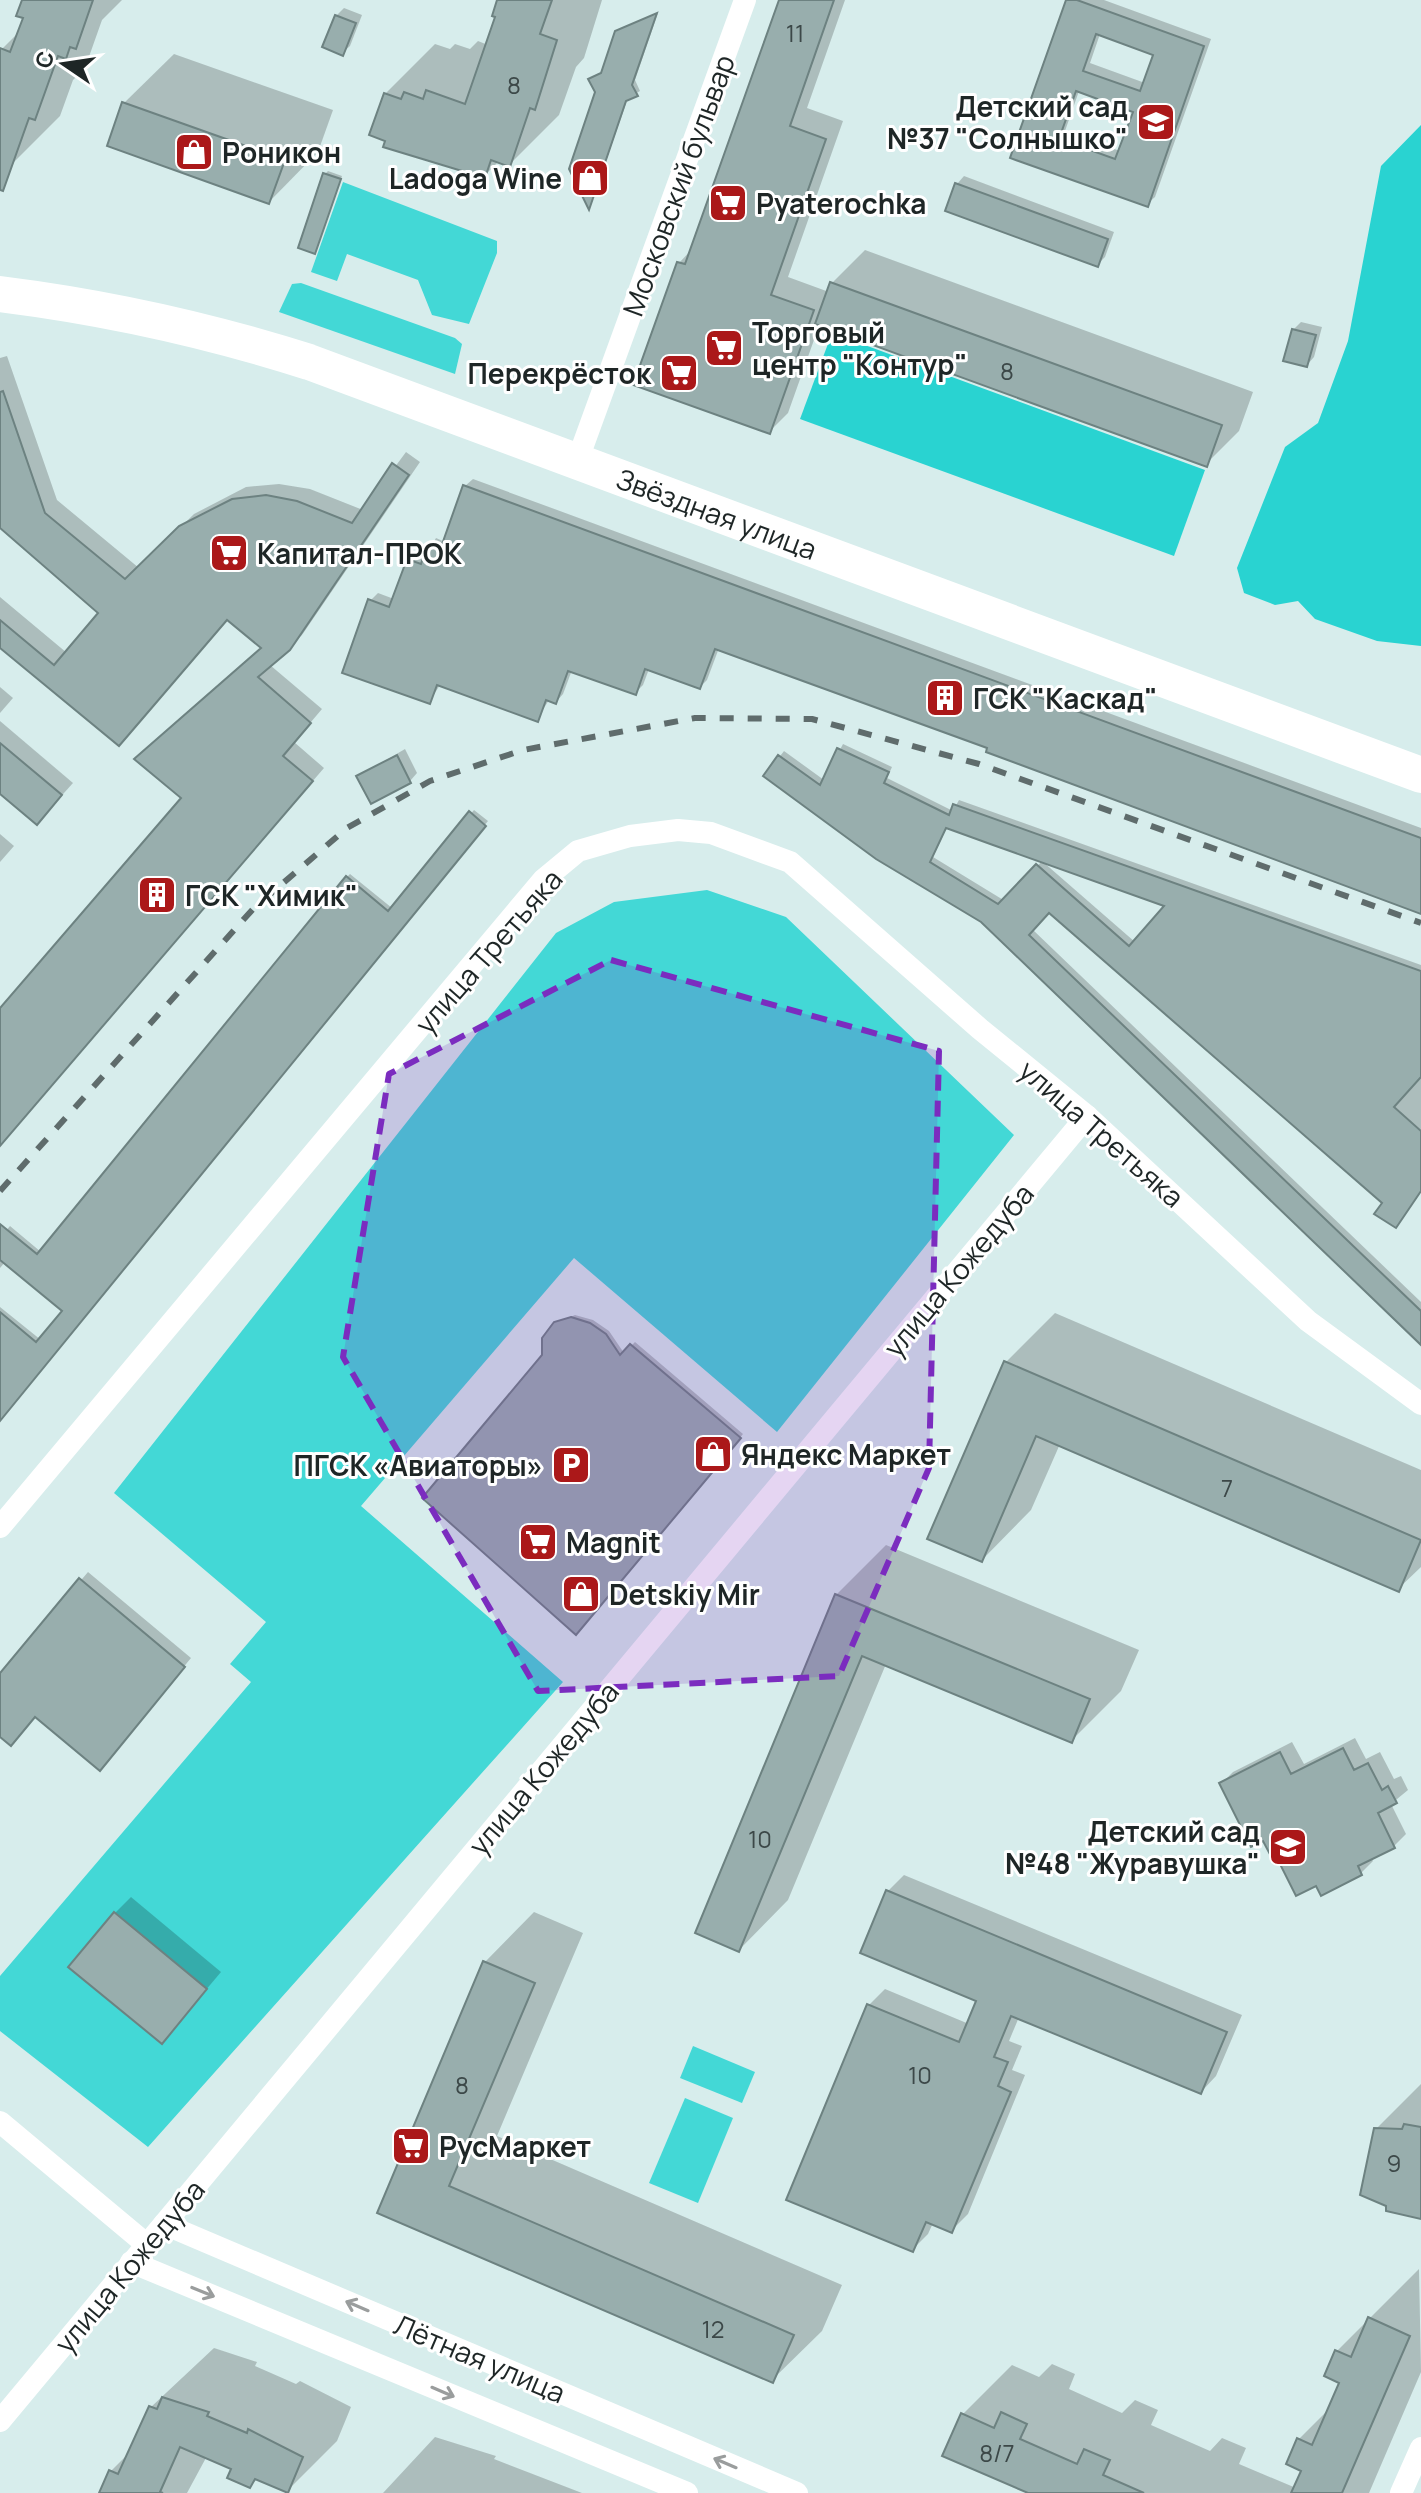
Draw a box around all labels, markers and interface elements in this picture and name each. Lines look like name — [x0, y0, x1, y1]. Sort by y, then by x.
house number: 11 — [786, 16, 804, 49]
north arrow — [24, 24, 104, 104]
text: С — [28, 48, 61, 71]
street label: Московский бульвар — [613, 49, 743, 321]
house number: 8 — [507, 68, 521, 101]
place label: Детский сад №37 "Солнышко" — [887, 87, 1128, 157]
school or university icon: Детский сад №37 "Солнышко" — [1135, 101, 1177, 143]
shop icon: Роникон — [173, 131, 215, 173]
place label: Роникон — [222, 133, 341, 171]
shop icon: Ladoga Wine — [569, 157, 611, 199]
place label: Ladoga Wine — [389, 159, 562, 197]
supermarket icon: Pyaterochka — [707, 182, 749, 224]
place label: Pyaterochka — [756, 184, 926, 222]
place label: Торговый центр "Контур" — [752, 313, 968, 383]
supermarket icon: Торговый центр "Контур" — [703, 327, 745, 369]
supermarket icon: Перекрёсток — [658, 352, 700, 394]
place label: Перекрёсток — [468, 354, 652, 392]
house number: 8 — [1000, 354, 1014, 387]
street label: Звёздная улица — [612, 459, 822, 568]
supermarket icon: Капитал-ПРОК — [208, 532, 250, 574]
place label: Капитал-ПРОК — [257, 534, 463, 572]
building icon: ГСК "Каскад" — [924, 677, 966, 719]
place label: ГСК "Каскад" — [973, 679, 1158, 717]
street label: улица Третьяка — [406, 860, 570, 1042]
building icon: ГСК "Химик" — [136, 874, 178, 916]
place label: ГСК "Химик" — [185, 876, 358, 914]
street label: улица Третьяка — [1011, 1051, 1193, 1215]
street label: улица Кожедуба — [874, 1175, 1042, 1365]
shop icon: Яндекс Маркет — [692, 1433, 734, 1475]
place label: Яндекс Маркет — [741, 1435, 951, 1473]
parking icon: ПГСК «Авиаторы» — [550, 1444, 592, 1486]
place label: ПГСК «Авиаторы» — [293, 1446, 543, 1484]
house number: 7 — [1221, 1471, 1233, 1504]
supermarket icon: Magnit — [517, 1521, 559, 1563]
place label: Magnit — [566, 1523, 661, 1561]
shop icon: Detskiy Mir — [560, 1573, 602, 1615]
place label: Detskiy Mir — [609, 1575, 760, 1613]
street label: улица Кожедуба — [459, 1673, 627, 1863]
place label: Детский сад №48 "Журавушка" — [1005, 1812, 1260, 1882]
house number: 10 — [748, 1822, 772, 1855]
school or university icon: Детский сад №48 "Журавушка" — [1267, 1826, 1309, 1868]
house number: 10 — [908, 2058, 932, 2091]
house number: 8 — [455, 2068, 469, 2101]
supermarket icon: РусМаркет — [390, 2125, 432, 2167]
place label: РусМаркет — [439, 2127, 591, 2165]
house number: 9 — [1387, 2146, 1401, 2179]
street label: улица Кожедуба — [45, 2171, 213, 2361]
one-way arrow — [190, 2286, 215, 2300]
one-way arrow — [345, 2297, 370, 2312]
street label: Лётная улица — [389, 2305, 571, 2411]
house number: 12 — [701, 2312, 725, 2345]
one-way arrow — [430, 2385, 455, 2400]
house number: 8/7 — [979, 2436, 1015, 2469]
one-way arrow — [713, 2454, 738, 2469]

